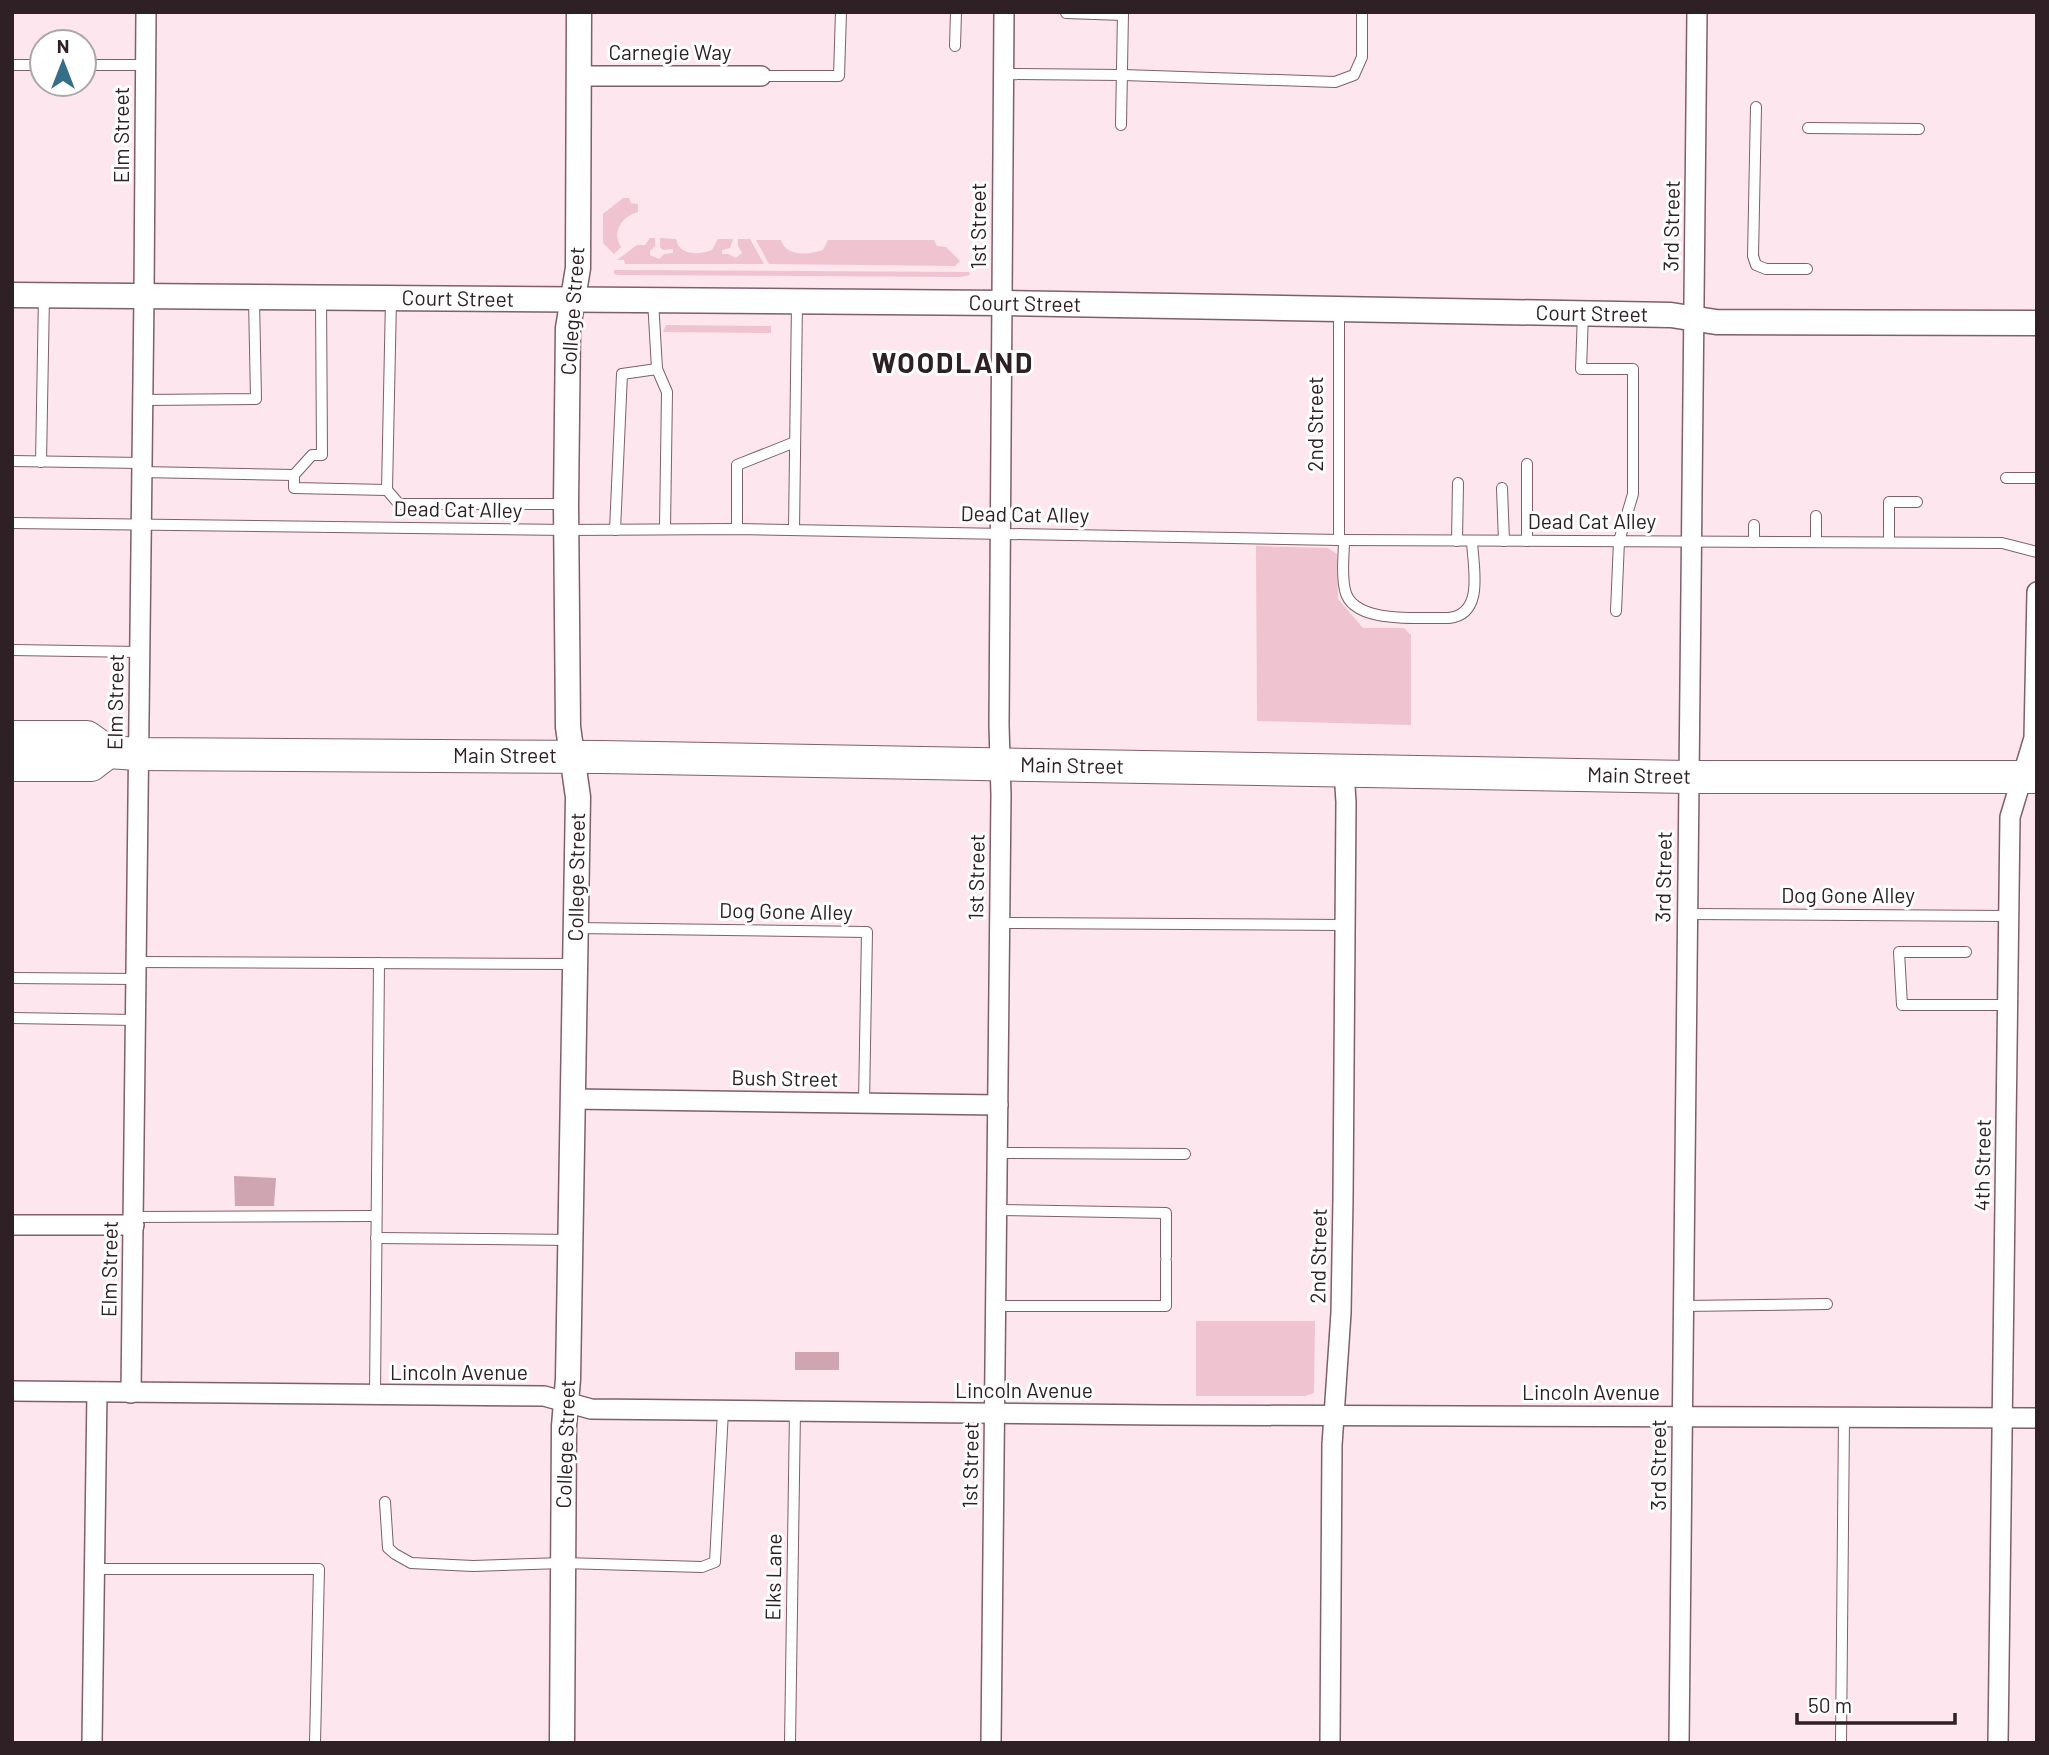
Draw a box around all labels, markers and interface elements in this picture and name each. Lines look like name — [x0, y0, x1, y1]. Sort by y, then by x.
north arrow — [28, 28, 98, 98]
text: N — [57, 34, 69, 57]
street label: Carnegie Way — [608, 39, 732, 64]
street label: Elm Street — [108, 87, 133, 183]
street label: 3rd Street — [1657, 180, 1684, 272]
street label: 1st Street — [965, 183, 990, 269]
street label: College Street — [555, 246, 588, 376]
street label: Court Street — [402, 284, 515, 311]
street label: Court Street — [969, 289, 1082, 316]
street label: Court Street — [1536, 299, 1649, 326]
district label: WOODLAND — [872, 345, 1034, 379]
street label: 2nd Street — [1302, 376, 1327, 472]
street label: Dead Cat Alley — [394, 495, 523, 522]
street label: Dead Cat Alley — [961, 500, 1090, 527]
street label: Dead Cat Alley — [1528, 508, 1657, 533]
street label: Elm Street — [101, 654, 128, 750]
street label: Main Street — [453, 742, 557, 767]
street label: Main Street — [1020, 751, 1124, 778]
street label: Main Street — [1587, 761, 1691, 788]
street label: College Street — [562, 812, 589, 942]
street label: 3rd Street — [1649, 831, 1676, 923]
street label: 1st Street — [962, 833, 989, 920]
street label: Dog Gone Alley — [1781, 882, 1915, 907]
street label: Dog Gone Alley — [719, 897, 853, 924]
street label: Bush Street — [731, 1064, 839, 1091]
street label: 4th Street — [1968, 1119, 1995, 1211]
street label: 2nd Street — [1304, 1208, 1331, 1304]
street label: Elm Street — [95, 1221, 122, 1317]
street label: Lincoln Avenue — [390, 1359, 528, 1384]
street label: Lincoln Avenue — [955, 1377, 1093, 1402]
street label: College Street — [550, 1379, 579, 1509]
street label: Lincoln Avenue — [1522, 1379, 1660, 1404]
street label: 3rd Street — [1645, 1419, 1670, 1511]
street label: 1st Street — [956, 1421, 983, 1508]
street label: Elks Lane — [759, 1533, 786, 1621]
scale bar — [1797, 1682, 1954, 1726]
text: 50 m — [1808, 1692, 1852, 1717]

